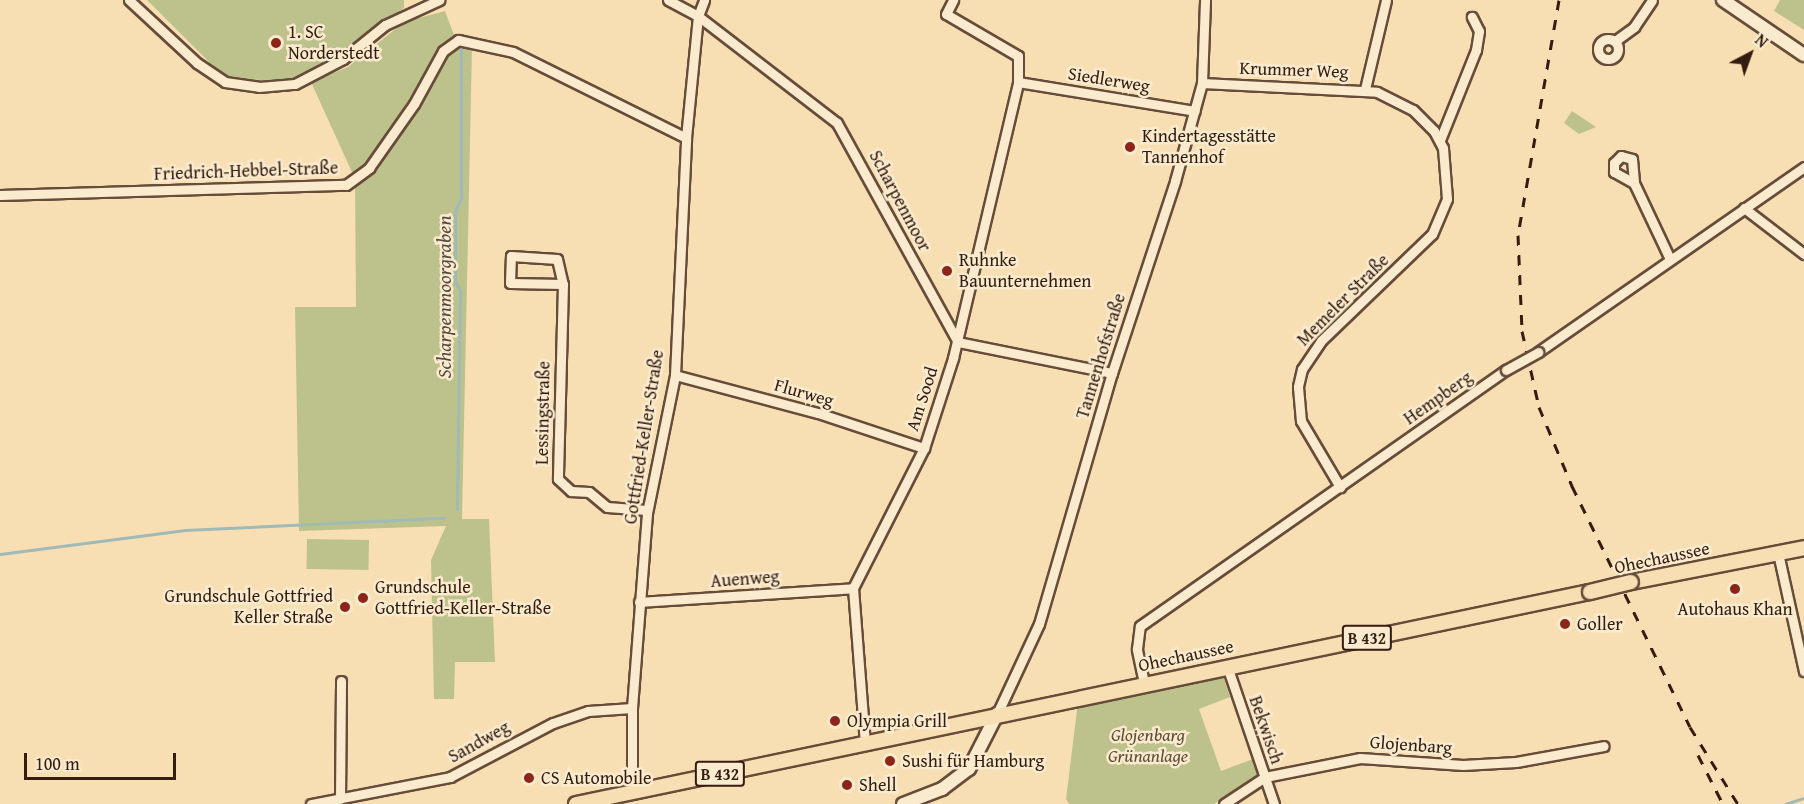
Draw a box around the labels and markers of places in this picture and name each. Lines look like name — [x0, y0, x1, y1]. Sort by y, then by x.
place label: 1. SC Norderstedt — [288, 22, 380, 64]
marker: 1. SC Norderstedt — [269, 36, 283, 50]
place label: Kindertagesstätte Tannenhof — [1142, 126, 1276, 168]
marker: Kindertagesstätte Tannenhof — [1123, 140, 1137, 154]
place label: Ruhnke Bauunternehmen — [959, 250, 1091, 292]
marker: Ruhnke Bauunternehmen — [940, 264, 954, 278]
place label: Grundschule Gottfried-Keller-Straße — [375, 577, 551, 620]
marker: Autohaus Khan — [1728, 582, 1742, 596]
place label: Grundschule Gottfried Keller Straße — [165, 586, 333, 628]
marker: Grundschule Gottfried-Keller-Straße — [356, 591, 370, 605]
place label: Autohaus Khan — [1677, 598, 1793, 620]
marker: Grundschule Gottfried Keller Straße — [338, 600, 352, 614]
place label: Goller — [1577, 613, 1623, 635]
marker: Goller — [1558, 617, 1572, 631]
place label: Olympia Grill — [847, 710, 947, 732]
marker: Olympia Grill — [828, 714, 842, 728]
place label: Sushi für Hamburg — [902, 750, 1044, 772]
marker: Sushi für Hamburg — [883, 754, 897, 768]
place label: CS Automobile — [541, 767, 651, 789]
marker: CS Automobile — [522, 771, 536, 785]
place label: Shell — [859, 774, 896, 796]
marker: Shell — [840, 778, 854, 792]

